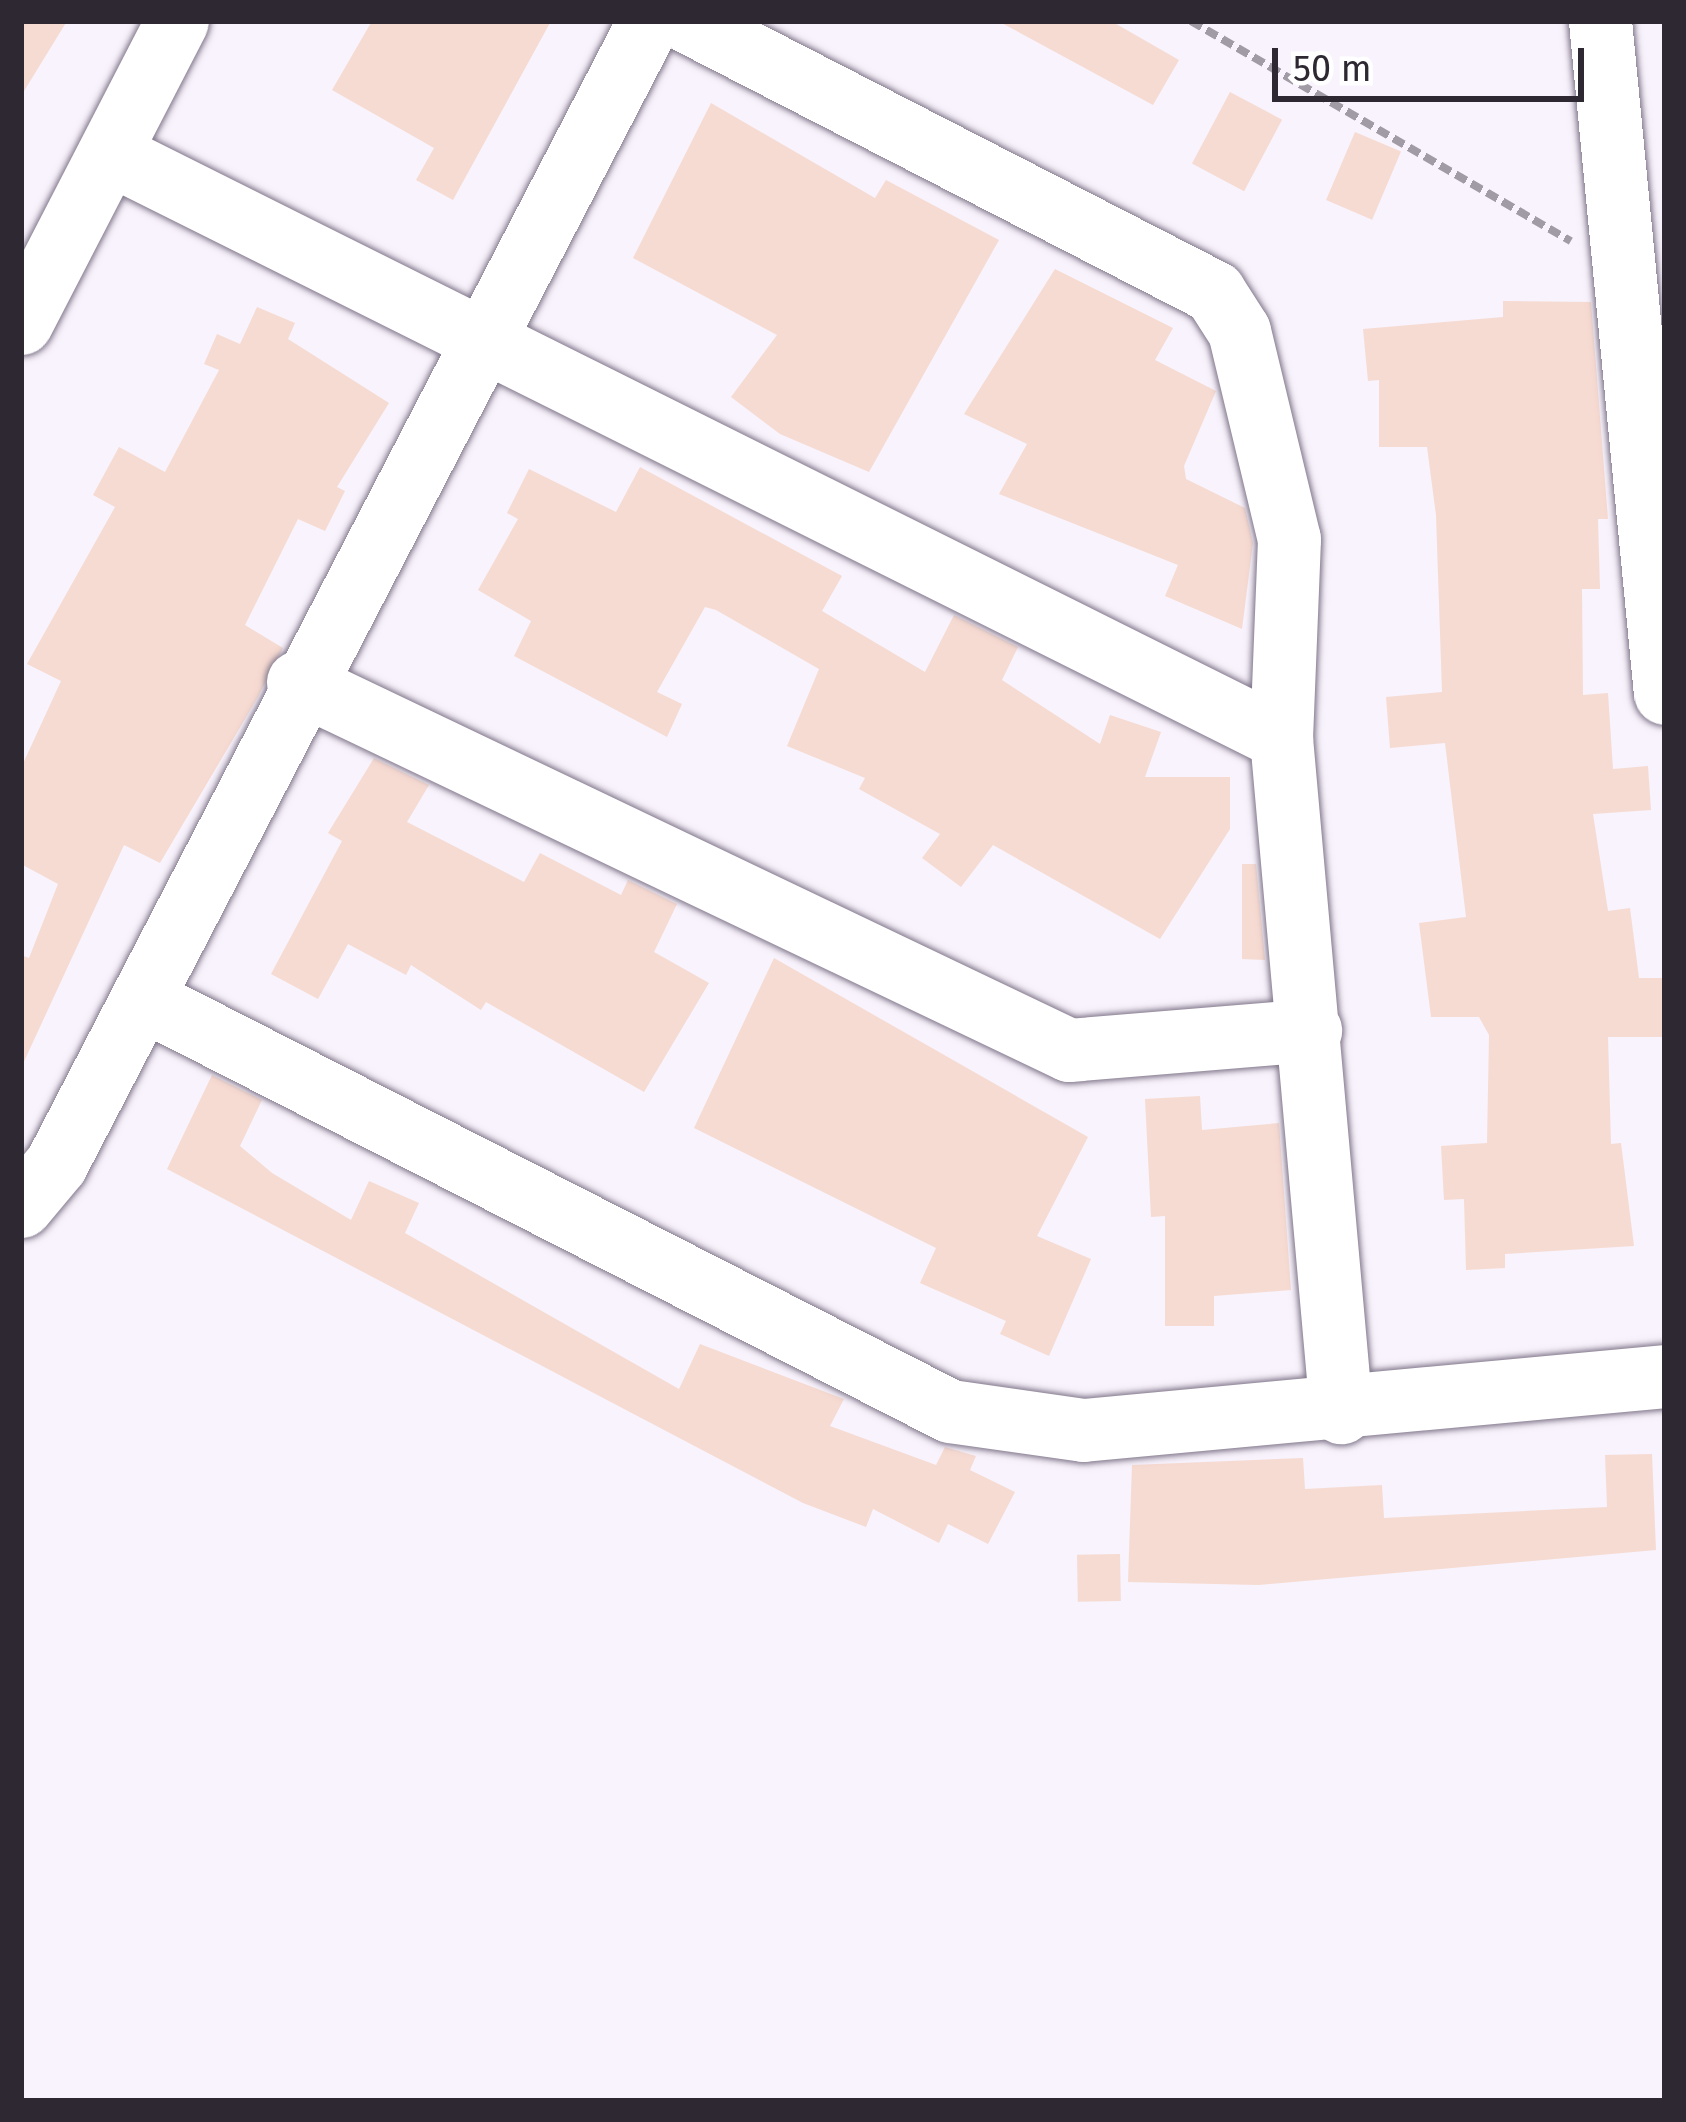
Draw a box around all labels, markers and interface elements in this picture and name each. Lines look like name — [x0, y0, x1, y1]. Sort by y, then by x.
scale bar — [1278, 24, 1590, 98]
text: 50 m — [1293, 47, 1372, 91]

